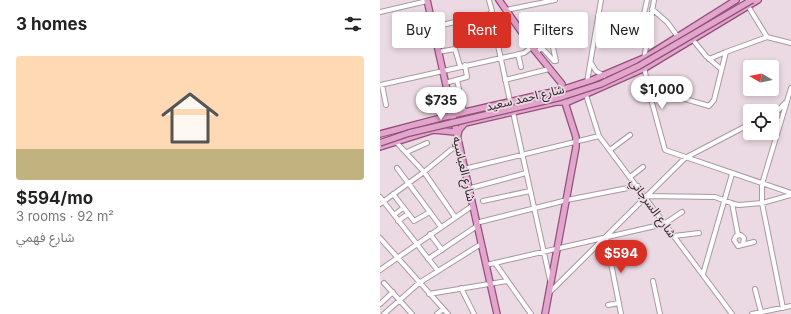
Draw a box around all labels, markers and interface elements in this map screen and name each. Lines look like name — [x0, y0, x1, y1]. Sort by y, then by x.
chip: Buy — [392, 12, 445, 48]
chip: Rent — [453, 12, 511, 48]
chip: Filters — [519, 12, 588, 48]
chip: New — [596, 12, 654, 48]
icon: filters — [342, 13, 364, 35]
text: 3 homes — [16, 14, 87, 34]
north arrow — [743, 60, 779, 96]
map controls — [743, 60, 779, 140]
pin: $1,000 — [629, 76, 695, 110]
street label: شارع احمد سعيد — [484, 81, 566, 116]
text: $1,000 — [640, 81, 684, 97]
icon: home — [154, 82, 226, 154]
pin: $735 — [417, 87, 465, 121]
text: $735 — [425, 92, 457, 108]
button: locate — [743, 104, 779, 140]
street label: شارع العباسيه — [448, 135, 479, 203]
street label: شارع السرجاني — [625, 175, 680, 242]
text: $594/mo — [16, 188, 93, 208]
text: 3 rooms · 92 m² — [16, 208, 114, 224]
text: شارع فهمي — [16, 229, 74, 245]
pin: $594 — [597, 240, 645, 274]
text: $594 — [604, 245, 638, 261]

